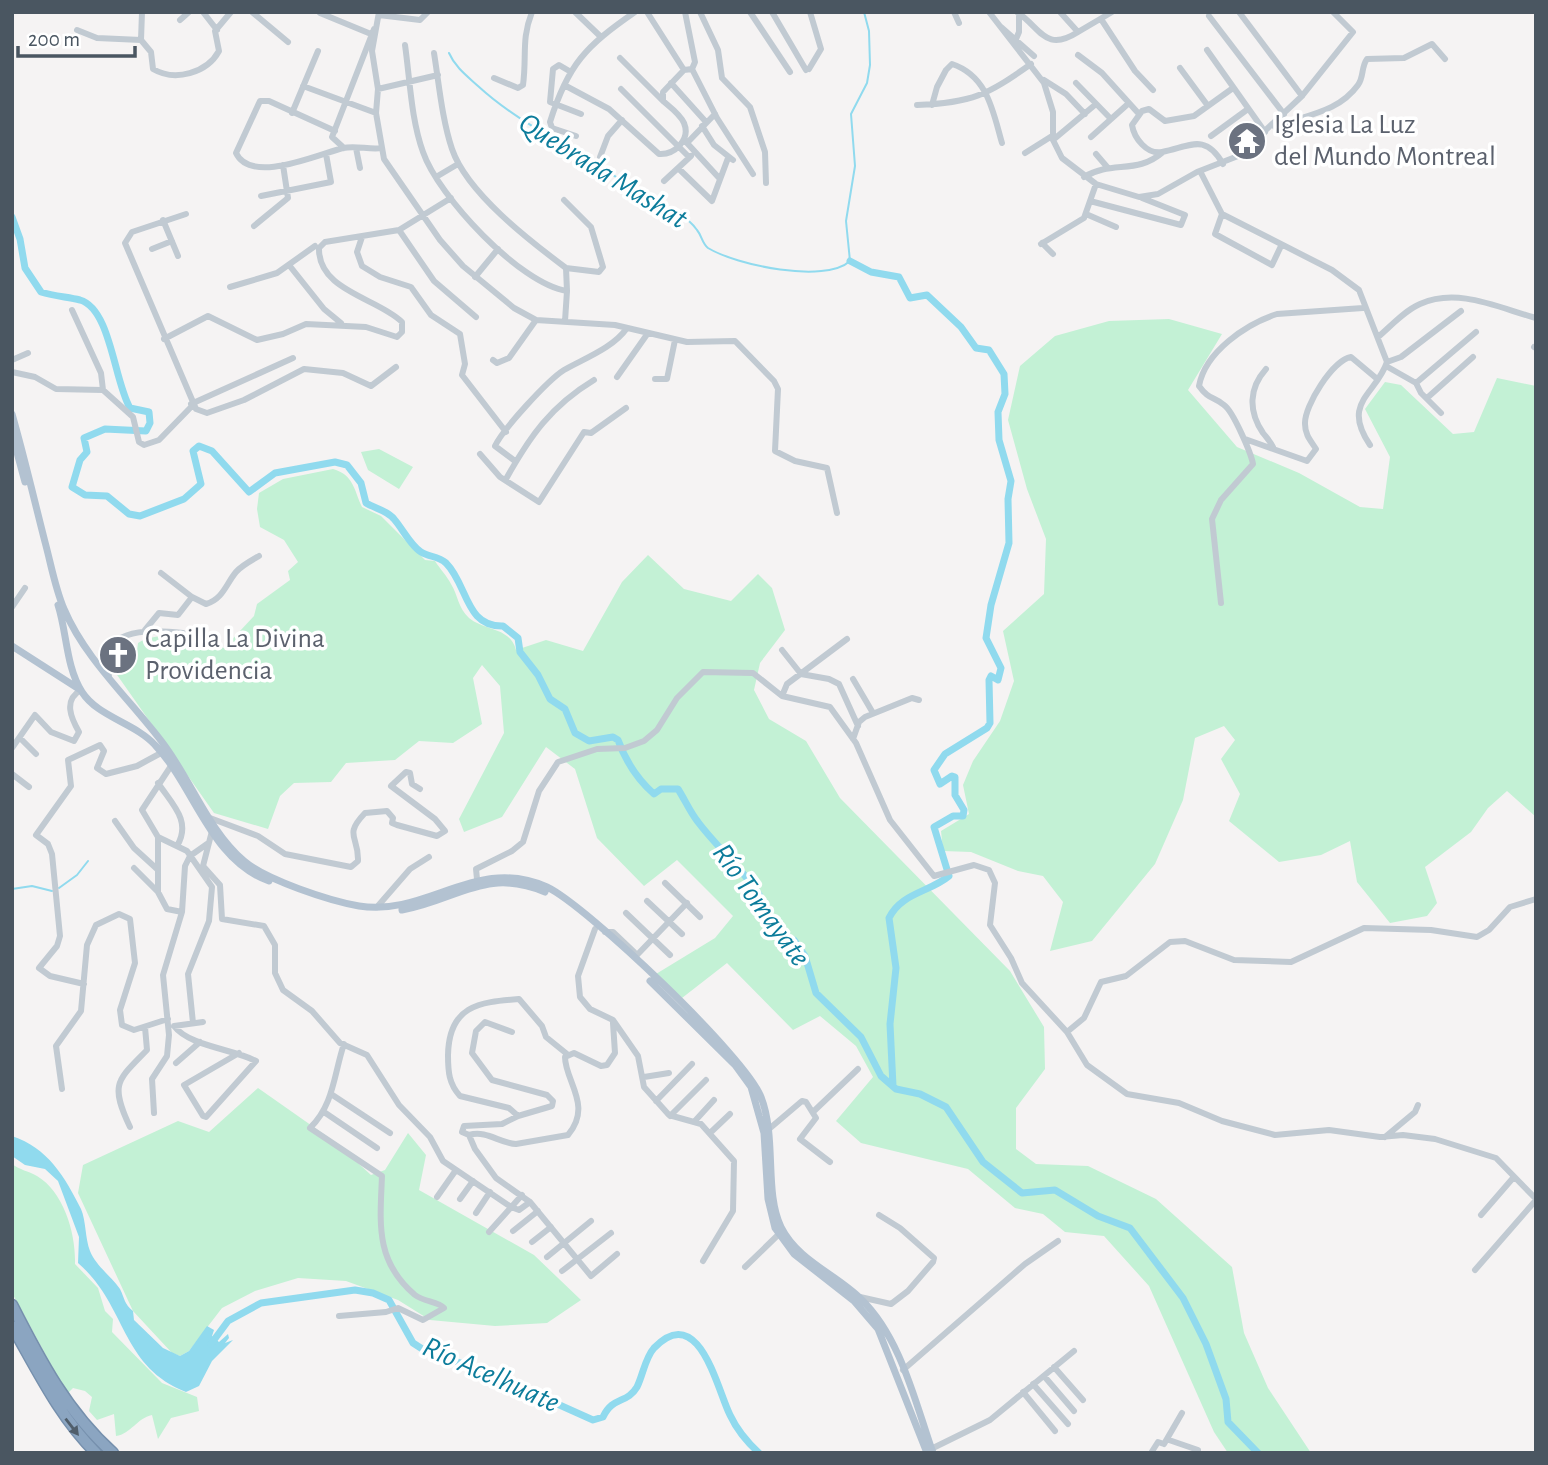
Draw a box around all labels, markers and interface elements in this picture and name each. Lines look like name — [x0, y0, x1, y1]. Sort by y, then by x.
scale bar — [18, 14, 135, 58]
text: 200 m — [28, 29, 80, 50]
water label: Quebrada Mashat — [513, 107, 693, 235]
place label: Iglesia La Luz del Mundo Montreal — [1274, 111, 1496, 171]
temple icon: Iglesia La Luz del Mundo Montreal — [1226, 120, 1268, 162]
place label: Capilla La Divina Providencia — [145, 625, 325, 685]
church icon: Capilla La Divina Providencia — [97, 634, 139, 676]
water label: Río Tomayate — [707, 838, 815, 972]
water label: Río Acelhuate — [418, 1332, 564, 1418]
one-way arrow — [64, 1418, 79, 1435]

